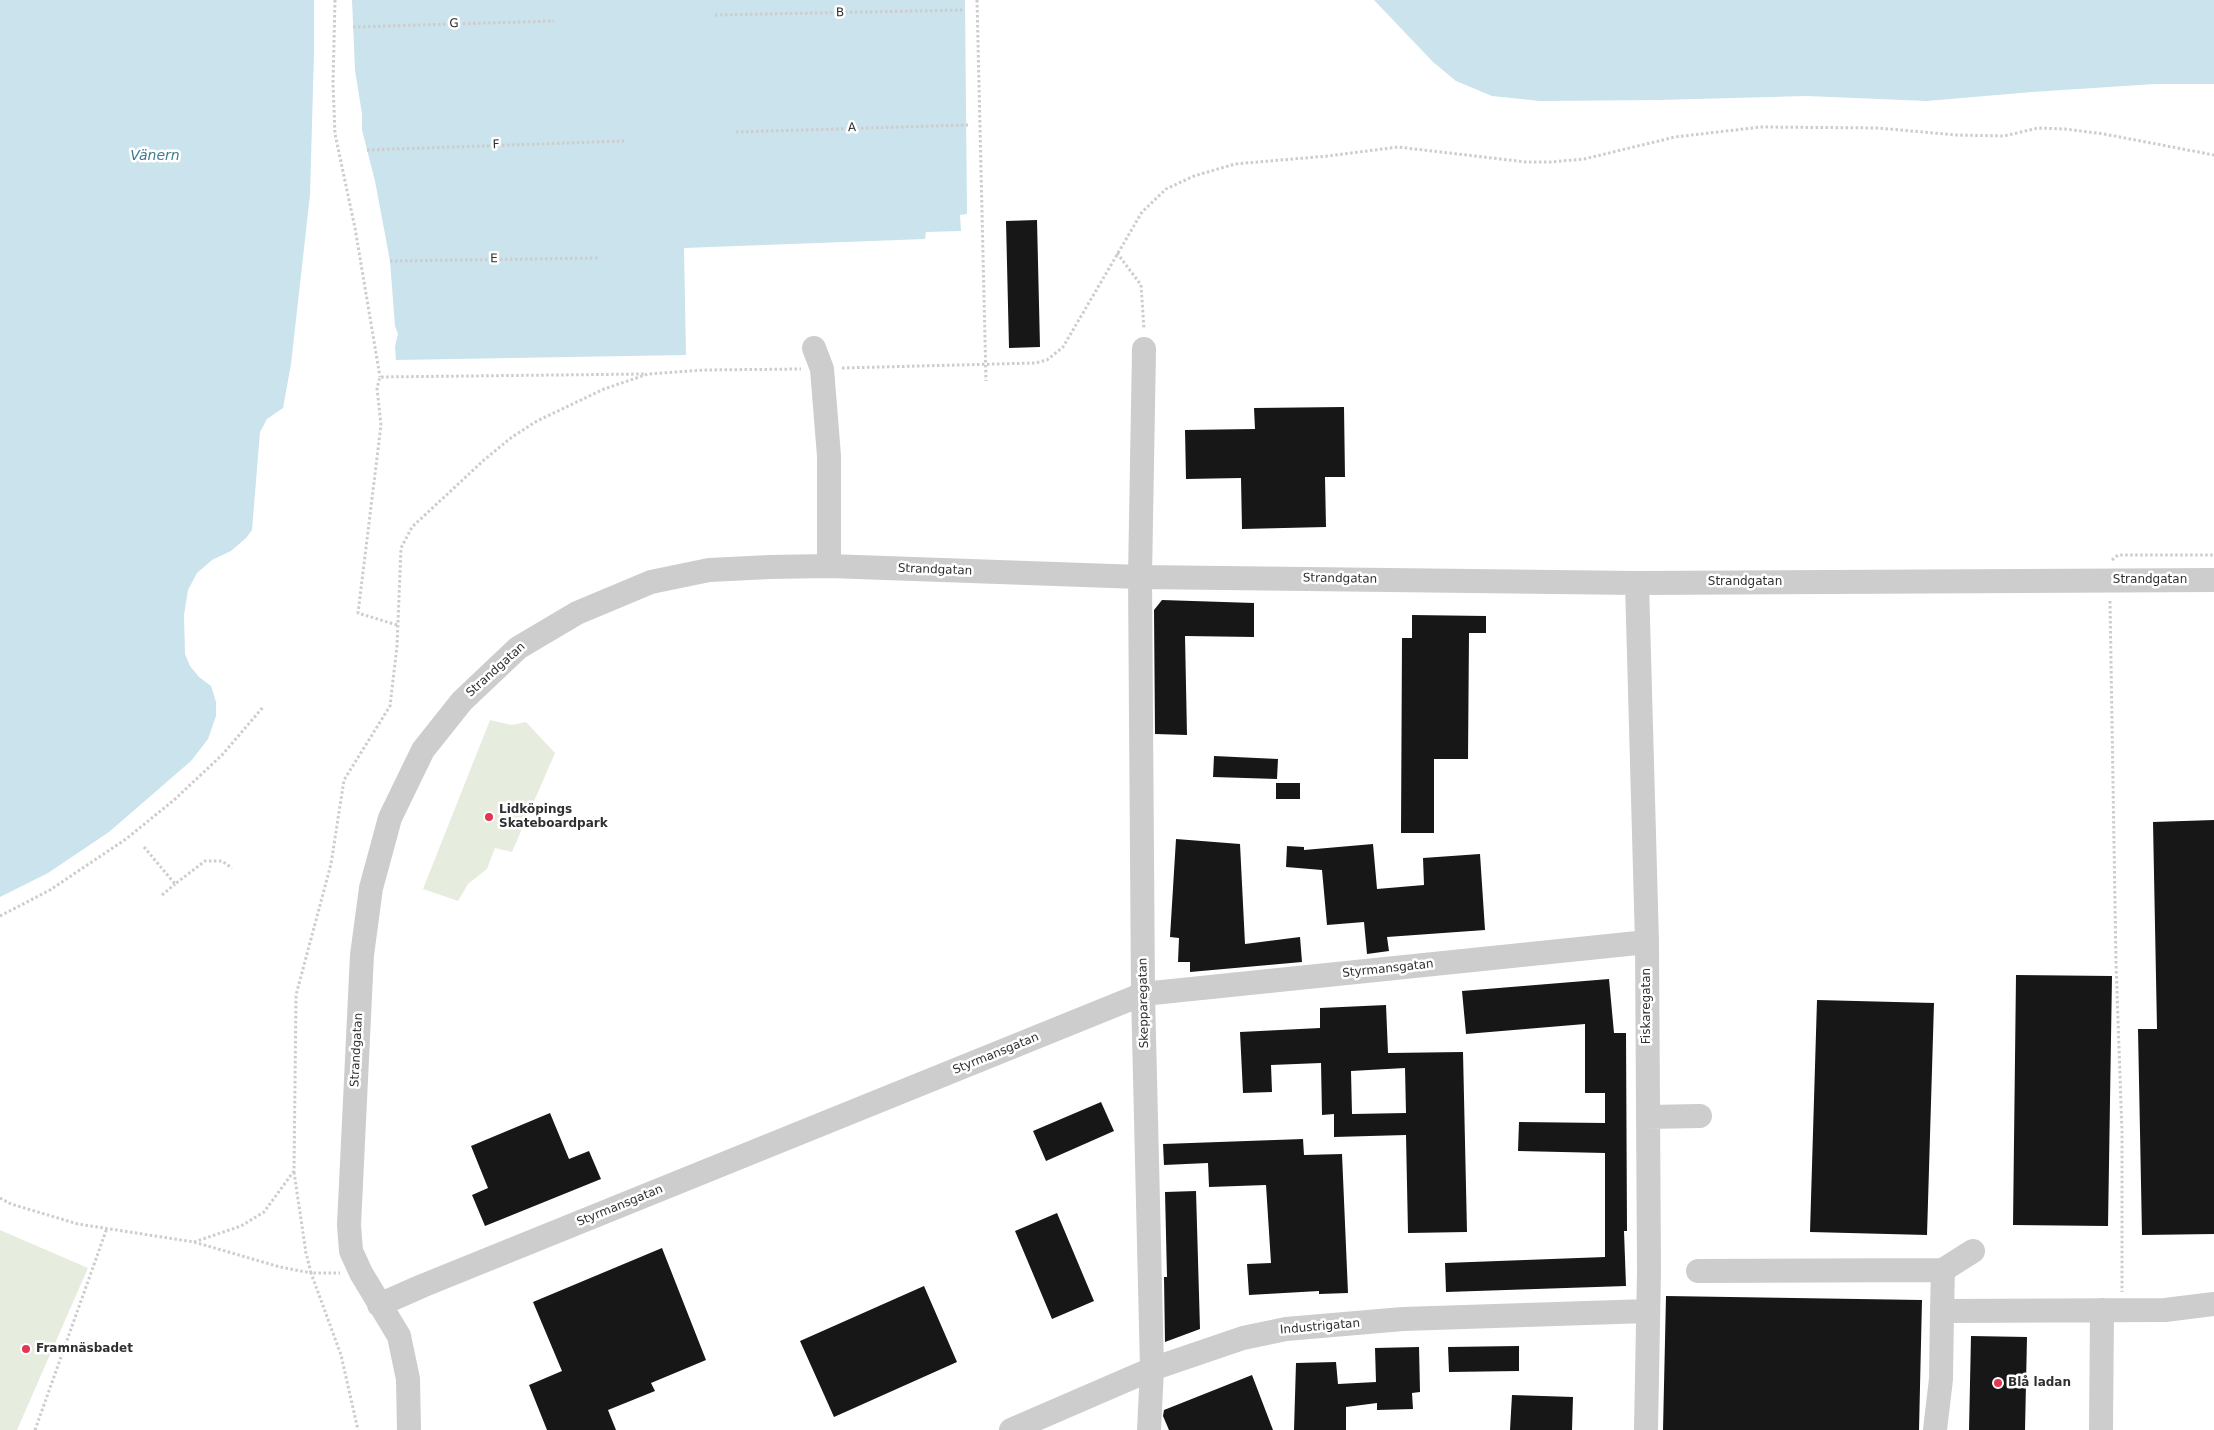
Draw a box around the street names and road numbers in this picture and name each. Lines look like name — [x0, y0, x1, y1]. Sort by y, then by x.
street label: B — [836, 6, 844, 20]
street label: G — [449, 17, 459, 31]
street label: A — [848, 121, 856, 135]
street label: F — [492, 138, 500, 152]
street label: E — [490, 252, 498, 266]
street label: Strandgatan — [898, 562, 972, 578]
street label: Strandgatan — [1303, 571, 1377, 587]
street label: Strandgatan — [2113, 573, 2187, 587]
street label: Strandgatan — [1708, 575, 1782, 589]
street label: Strandgatan — [464, 640, 528, 700]
street label: Skepparegatan — [1136, 957, 1152, 1049]
street label: Styrmansgatan — [1342, 957, 1434, 981]
street label: Fiskaregatan — [1640, 968, 1654, 1044]
street label: Strandgatan — [348, 1012, 366, 1088]
street label: Styrmansgatan — [951, 1030, 1041, 1078]
street label: Styrmansgatan — [575, 1182, 665, 1230]
street label: Industrigatan — [1279, 1316, 1361, 1338]

